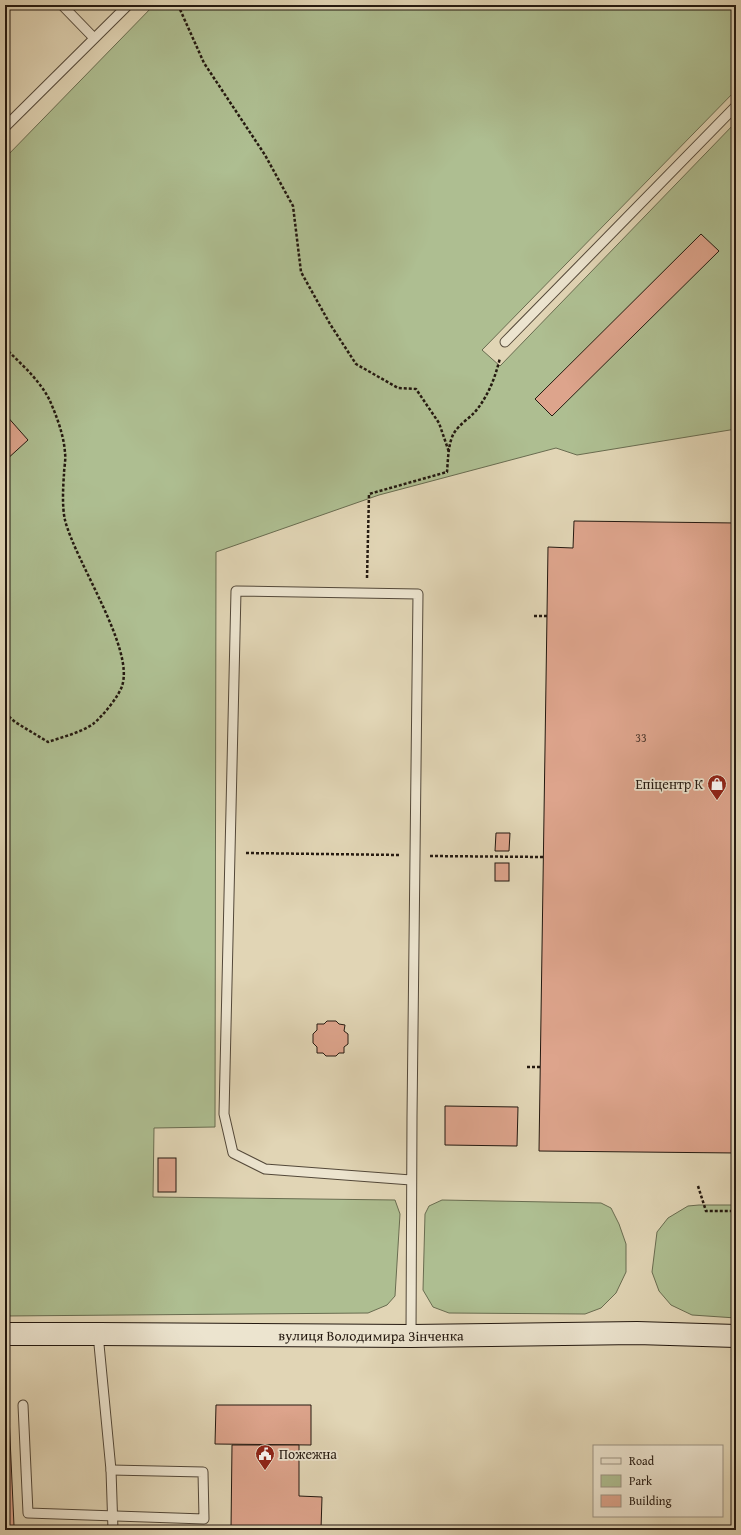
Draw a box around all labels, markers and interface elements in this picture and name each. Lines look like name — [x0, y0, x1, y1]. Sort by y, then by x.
house number: 33 — [635, 729, 647, 746]
shop icon: Епіцентр К — [706, 773, 728, 801]
place label: Епіцентр К — [635, 774, 703, 794]
street label: вулиця Володимира Зінченка — [278, 1325, 464, 1346]
public building icon: Пожежна — [254, 1443, 276, 1471]
place label: Пожежна — [279, 1444, 337, 1464]
legend — [593, 1445, 723, 1517]
text: Road — [629, 1452, 655, 1469]
text: Park — [629, 1472, 653, 1489]
text: Building — [629, 1492, 672, 1509]

